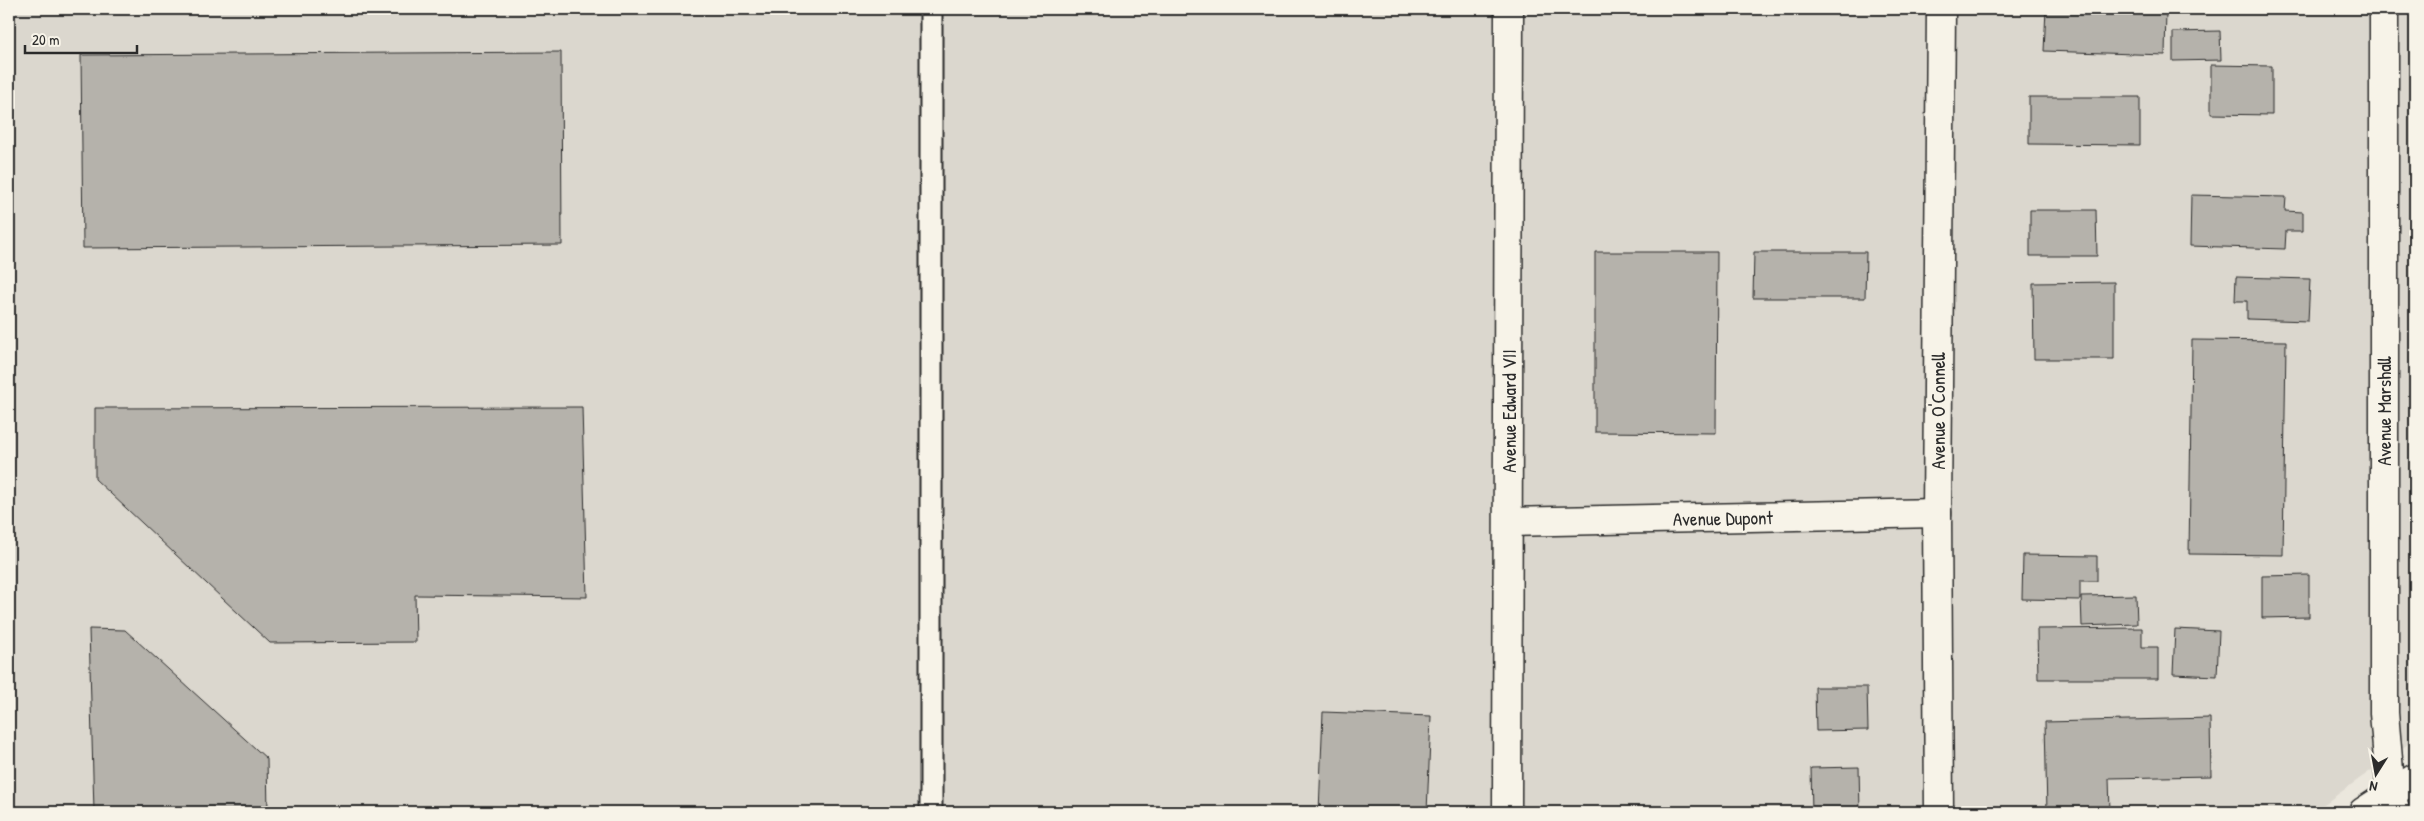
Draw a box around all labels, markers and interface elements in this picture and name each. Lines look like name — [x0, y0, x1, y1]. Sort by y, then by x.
scale bar — [25, 22, 138, 54]
text: 20 m — [32, 29, 59, 50]
street label: Avenue Edward VII — [1496, 349, 1522, 473]
street label: Avenue O'Connell — [1925, 352, 1951, 470]
street label: Avenue Marshall — [2371, 355, 2397, 466]
street label: Avenue Dupont — [1673, 504, 1774, 532]
north arrow — [2352, 748, 2402, 798]
text: N — [2367, 777, 2379, 797]

